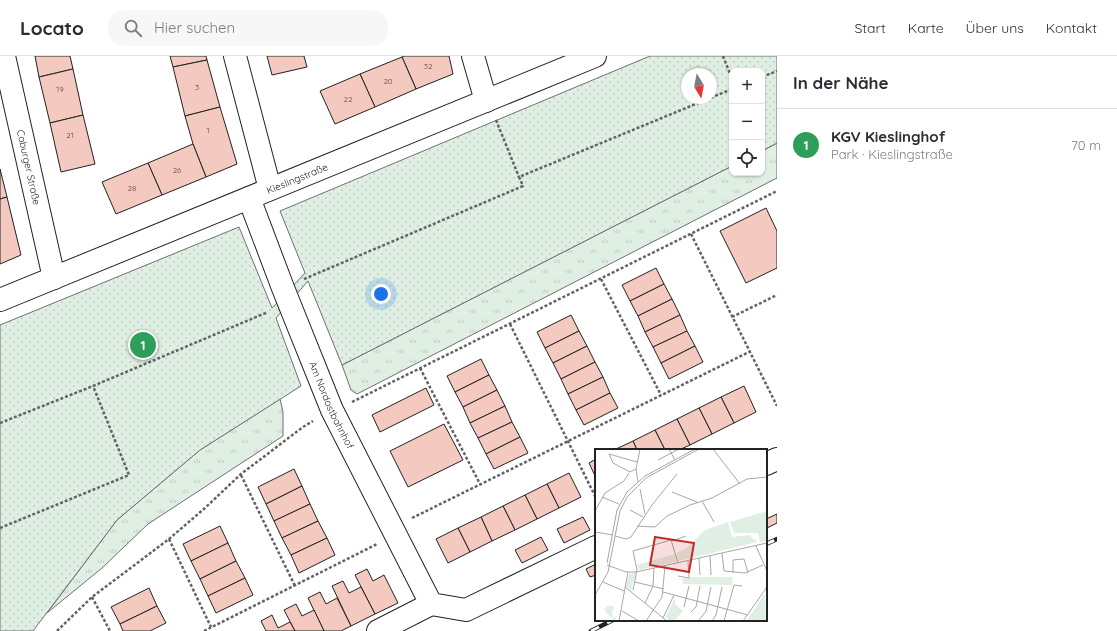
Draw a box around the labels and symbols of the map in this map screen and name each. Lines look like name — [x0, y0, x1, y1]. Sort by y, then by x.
house number: 32 — [424, 61, 433, 71]
north arrow — [681, 68, 717, 104]
house number: 20 — [383, 76, 393, 86]
house number: 3 — [195, 82, 199, 92]
house number: 19 — [56, 84, 64, 94]
house number: 22 — [344, 94, 353, 104]
house number: 1 — [207, 125, 210, 135]
street label: Coburger Straße — [14, 128, 43, 207]
house number: 21 — [66, 130, 74, 140]
street label: Kieslingstraße — [265, 160, 330, 197]
house number: 26 — [173, 165, 182, 175]
house number: 28 — [128, 183, 136, 193]
your location — [371, 284, 391, 304]
pin: 1 — [130, 330, 156, 360]
street label: Am Nordostbahnhof — [306, 360, 357, 451]
inset map — [595, 449, 767, 621]

